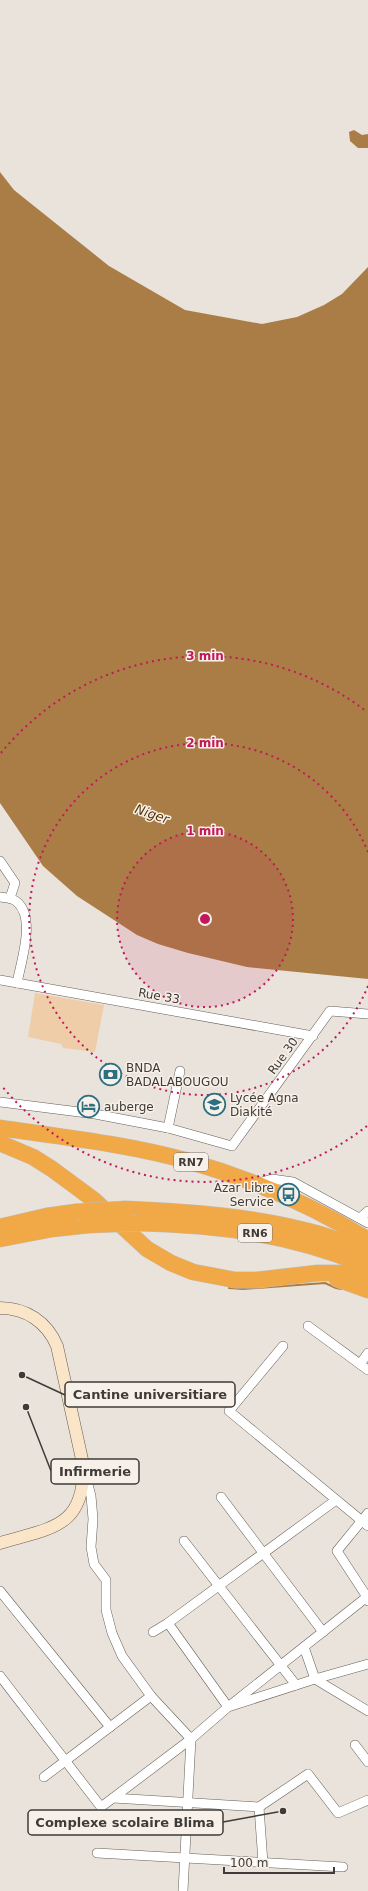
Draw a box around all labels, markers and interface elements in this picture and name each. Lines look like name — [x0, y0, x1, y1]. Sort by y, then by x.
text: 3 min — [186, 649, 224, 663]
text: 2 min — [186, 736, 224, 750]
water label: Niger — [133, 801, 173, 827]
text: 1 min — [186, 824, 224, 838]
centre of rings — [198, 912, 212, 926]
street label: Rue 33 — [137, 985, 181, 1007]
street label: Rue 30 — [265, 1035, 301, 1077]
place label: BNDA BADALABOUGOU — [126, 1061, 229, 1089]
bank icon: BNDA BADALABOUGOU — [98, 1062, 124, 1088]
place label: Lycée Agna Diakité — [230, 1091, 299, 1119]
school or university icon: Lycée Agna Diakité — [201, 1092, 227, 1118]
hotel icon: auberge — [76, 1094, 102, 1120]
place label: auberge — [104, 1100, 154, 1114]
road number: RN7 — [174, 1153, 208, 1171]
place label: Azar Libre Service — [214, 1181, 274, 1209]
bus stop icon: Azar Libre Service — [276, 1182, 302, 1208]
road number: RN6 — [238, 1224, 272, 1242]
callout: Cantine universitiare — [65, 1382, 235, 1407]
text: Cantine universitiare — [73, 1387, 227, 1402]
callout: Infirmerie — [51, 1459, 139, 1484]
text: Infirmerie — [59, 1464, 131, 1479]
callout: Complexe scolaire Blima — [28, 1810, 223, 1835]
text: Complexe scolaire Blima — [35, 1815, 215, 1830]
scale bar — [224, 1849, 334, 1875]
text: 100 m — [230, 1856, 268, 1870]

